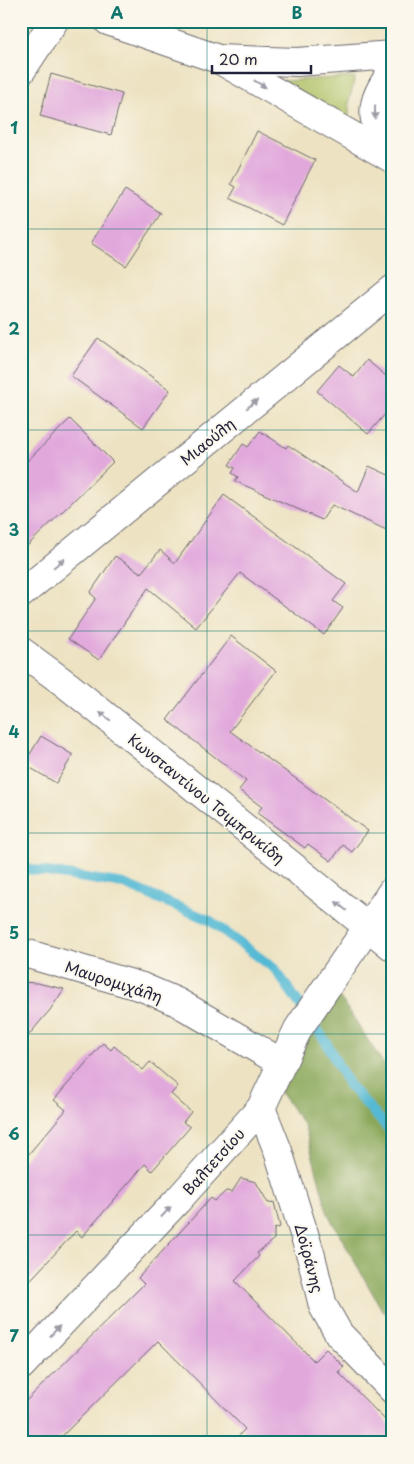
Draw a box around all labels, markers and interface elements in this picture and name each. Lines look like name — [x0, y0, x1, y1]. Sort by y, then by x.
text: A — [111, 0, 124, 24]
text: B — [292, 0, 303, 24]
scale bar — [212, 42, 310, 74]
text: 20 m — [219, 47, 258, 70]
one-way arrow — [254, 80, 267, 89]
one-way arrow — [371, 105, 379, 121]
text: 1 — [10, 115, 18, 139]
text: 2 — [8, 316, 20, 340]
one-way arrow — [245, 399, 258, 410]
street label: Μιαούλη — [175, 412, 239, 470]
text: 3 — [9, 517, 19, 541]
one-way arrow — [52, 558, 65, 569]
one-way arrow — [99, 711, 112, 722]
text: 4 — [9, 719, 20, 743]
street label: Κωνσταντίνου Τσιμπρικίδη — [124, 727, 290, 869]
one-way arrow — [335, 900, 348, 911]
text: 5 — [9, 920, 19, 944]
street label: Μαυρομιχάλη — [62, 954, 166, 1008]
text: 6 — [8, 1121, 20, 1145]
street label: Βαλτετσίου — [177, 1122, 249, 1200]
one-way arrow — [160, 1207, 172, 1219]
street label: Δοϊράνης — [290, 1221, 330, 1295]
text: 7 — [9, 1323, 19, 1347]
one-way arrow — [49, 1325, 61, 1337]

